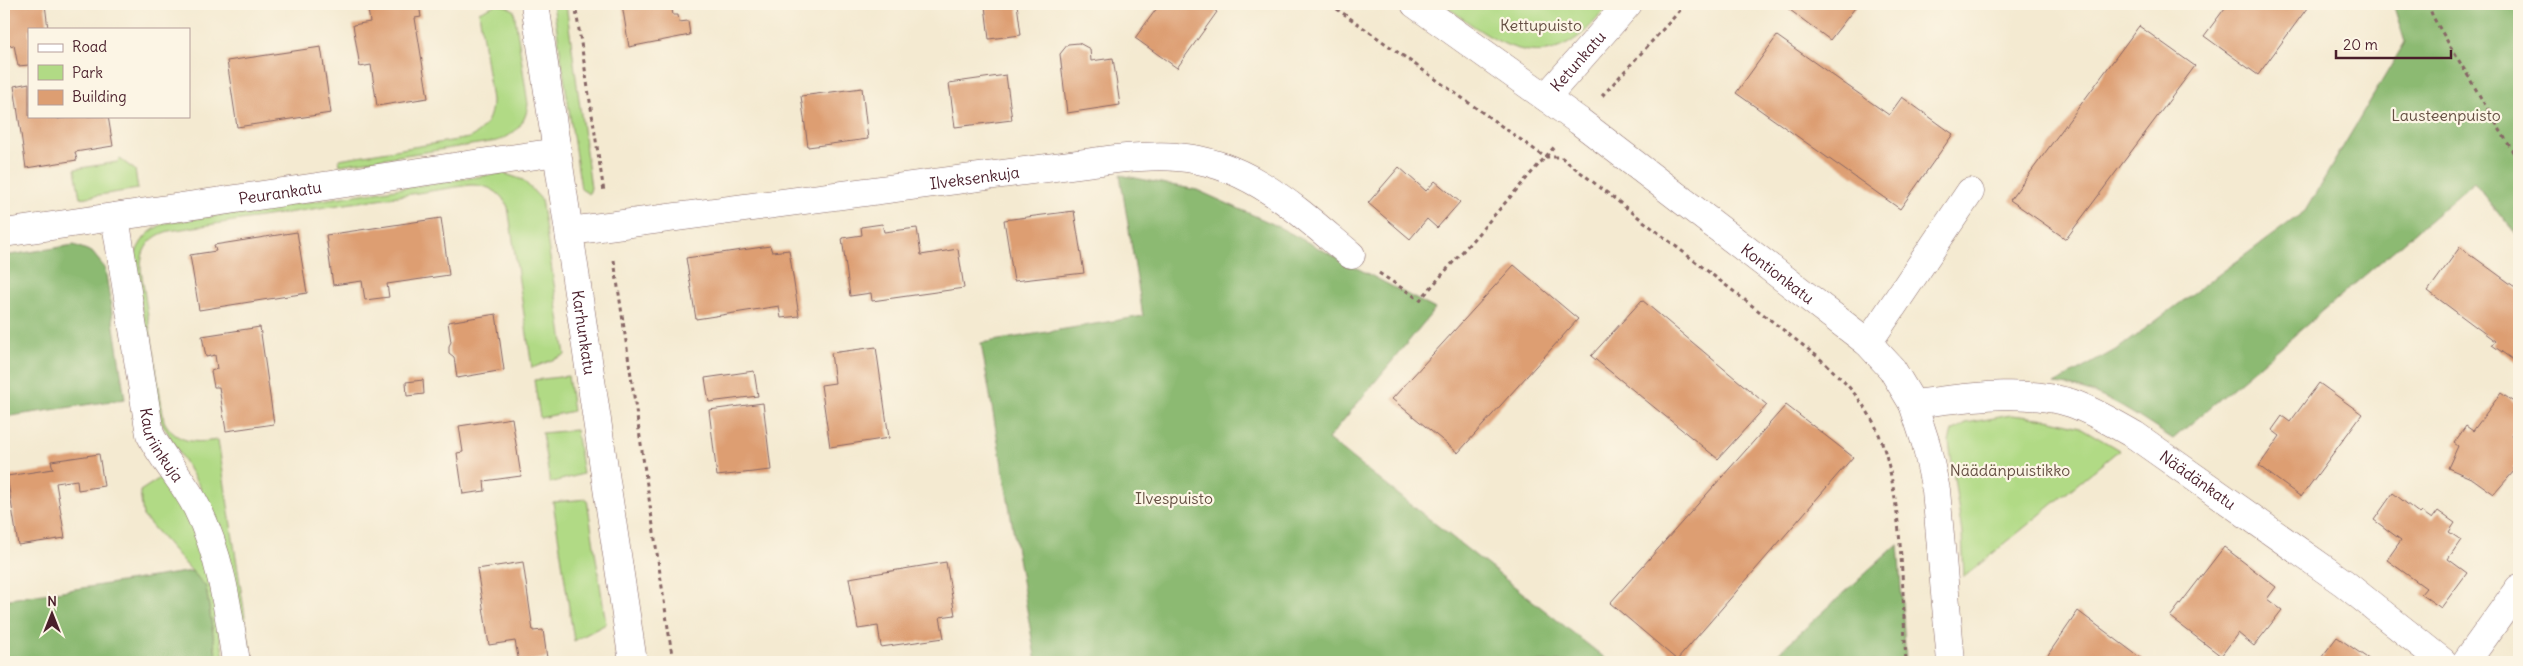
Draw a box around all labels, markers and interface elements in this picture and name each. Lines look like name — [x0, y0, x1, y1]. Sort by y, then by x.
park label: Kettupuisto — [1500, 15, 1582, 35]
street label: Ketunkatu — [1546, 27, 1610, 95]
legend — [28, 28, 190, 118]
scale bar — [2336, 28, 2450, 60]
text: 20 m — [2343, 35, 2378, 54]
text: Road — [72, 37, 107, 56]
text: Park — [72, 63, 103, 82]
text: Building — [72, 87, 127, 106]
park label: Lausteenpuisto — [2391, 105, 2501, 125]
street label: Ilveksenkuja — [928, 162, 1021, 193]
street label: Peurankatu — [237, 177, 323, 209]
street label: Kontionkatu — [1737, 239, 1818, 308]
street label: Karhunkatu — [568, 289, 600, 376]
street label: Kauriinkuja — [136, 406, 188, 486]
street label: Näädänkatu — [2156, 446, 2240, 514]
park label: Näädänpuistikko — [1950, 460, 2070, 480]
park label: Ilvespuisto — [1135, 488, 1213, 508]
north arrow — [28, 588, 78, 638]
text: N — [47, 592, 57, 610]

